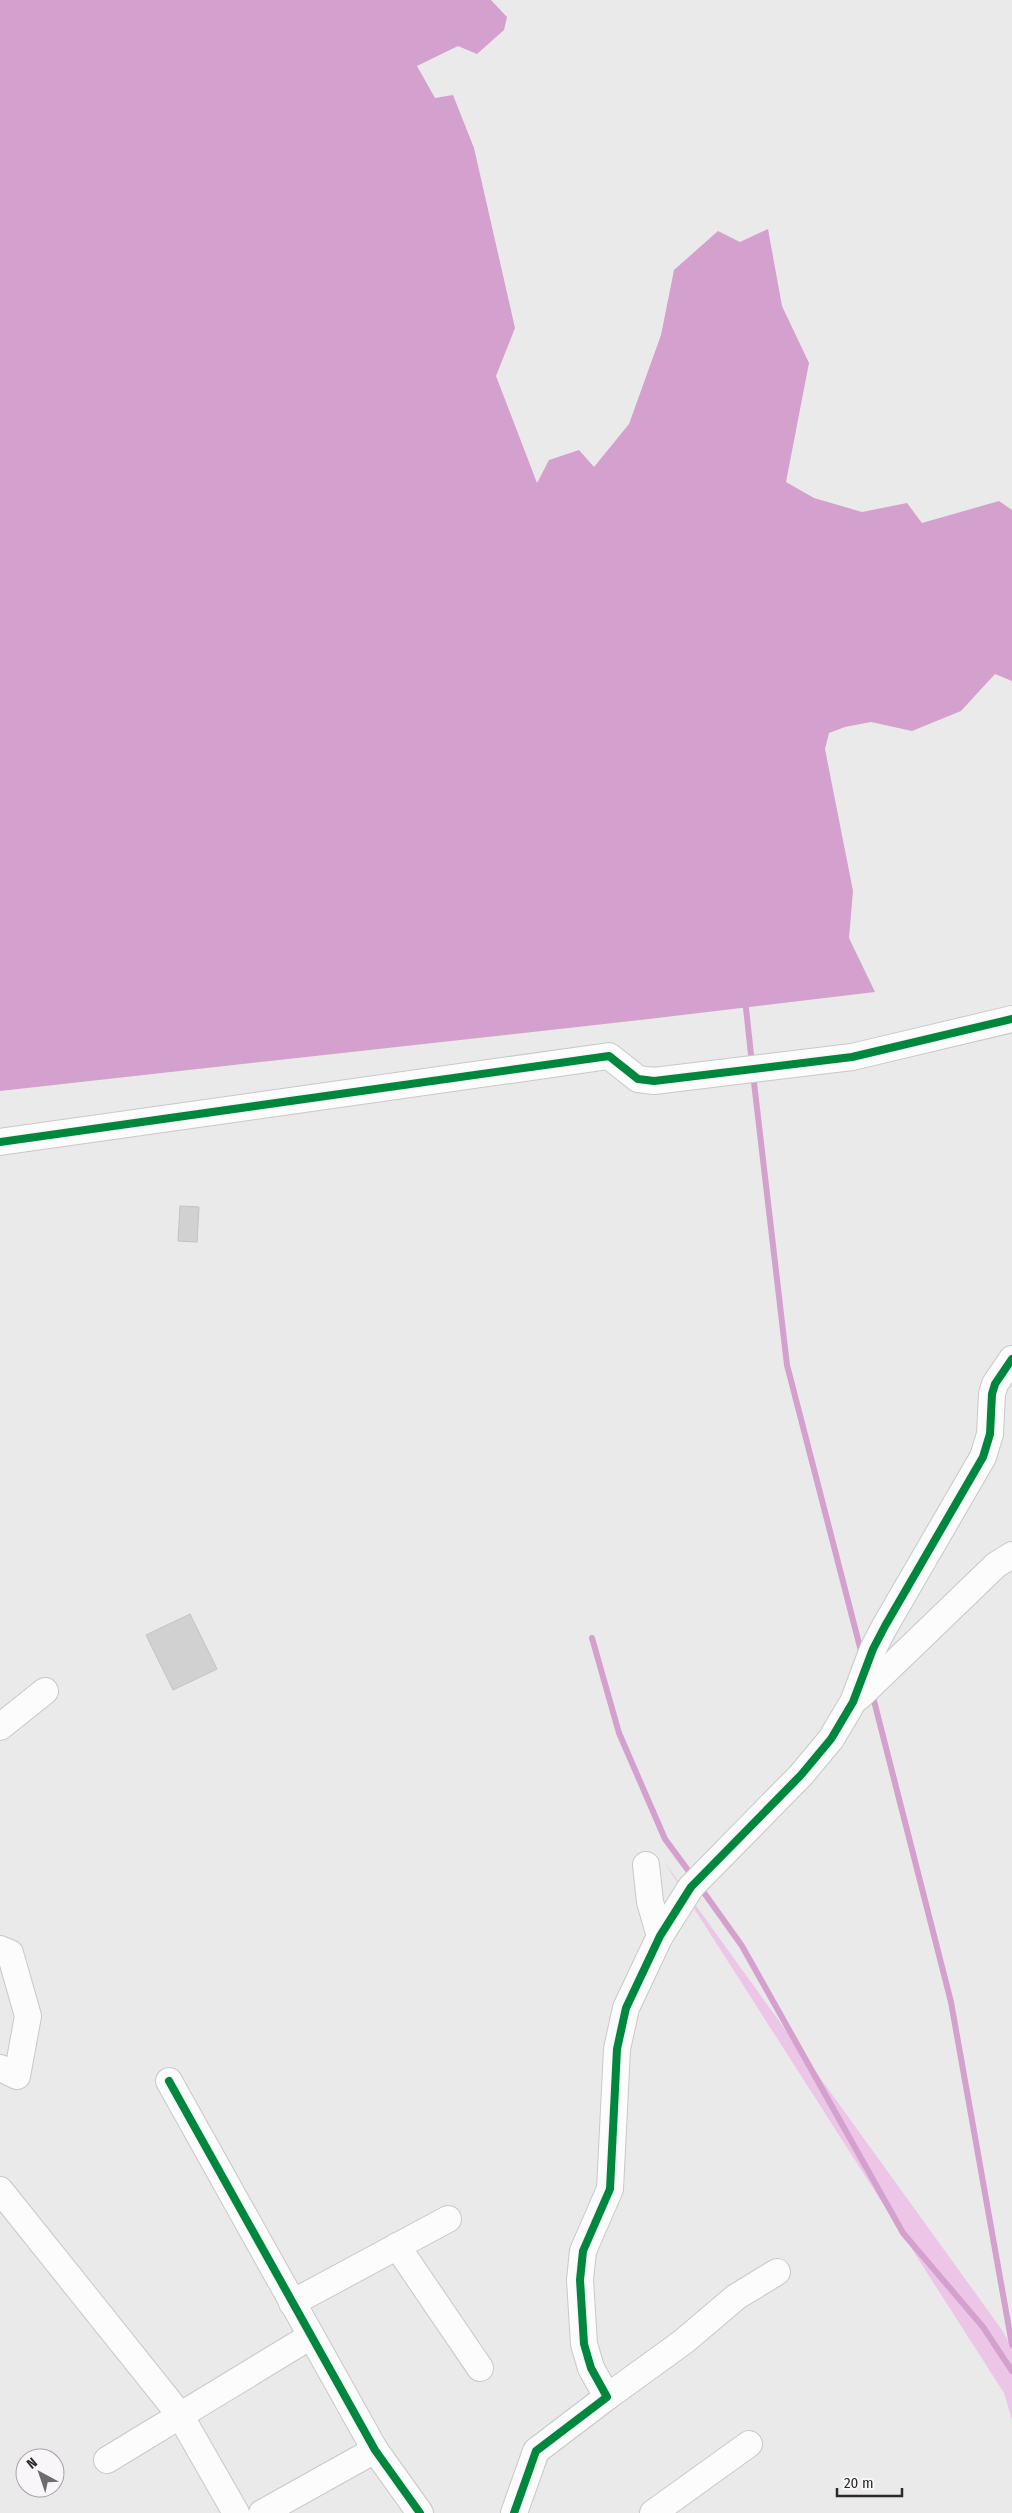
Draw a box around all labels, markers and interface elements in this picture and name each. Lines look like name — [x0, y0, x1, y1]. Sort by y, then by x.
north arrow — [15, 2448, 65, 2498]
text: N — [23, 2454, 41, 2473]
scale bar — [837, 2466, 902, 2498]
text: 20 m — [844, 2474, 874, 2492]

